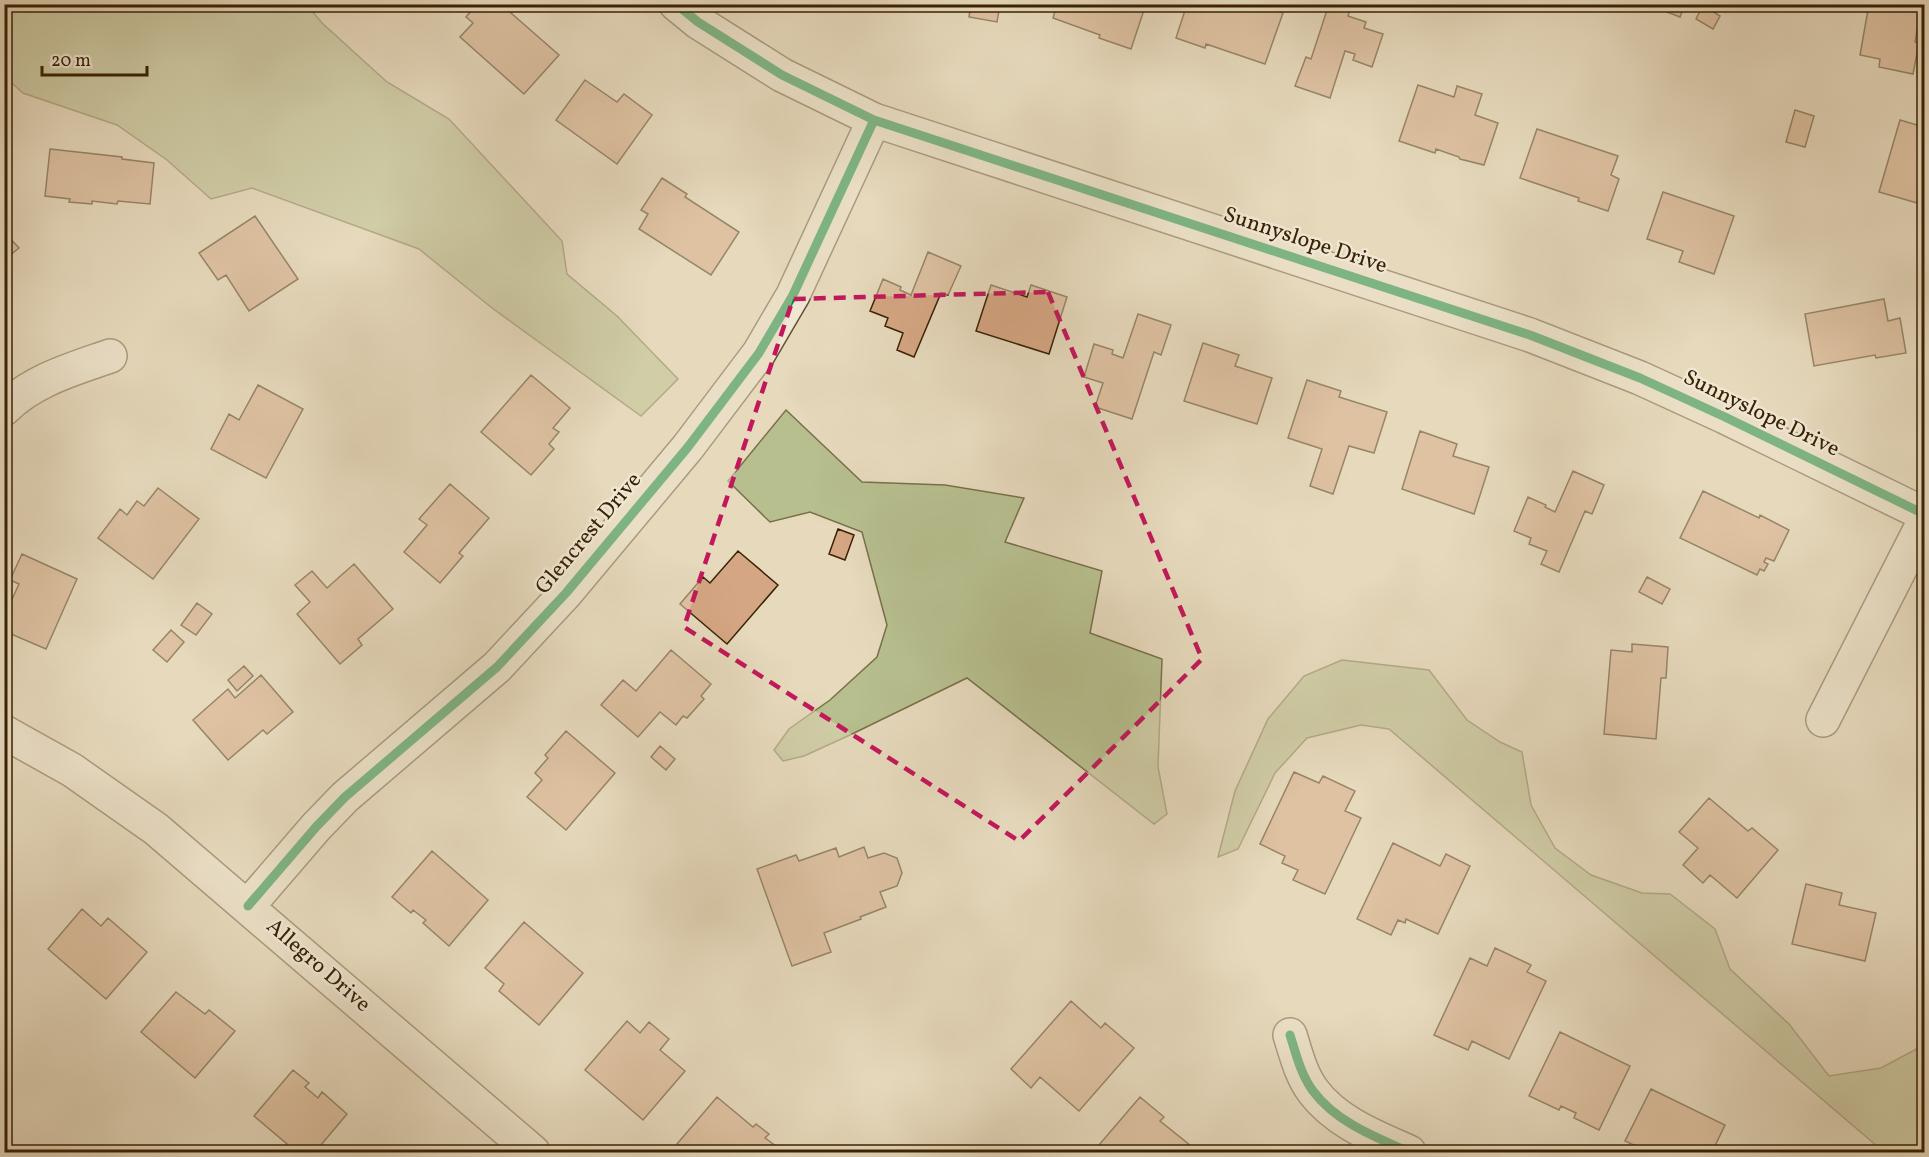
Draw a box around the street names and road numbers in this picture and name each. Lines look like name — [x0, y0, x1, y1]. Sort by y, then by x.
street label: Sunnyslope Drive — [1219, 200, 1391, 282]
street label: Sunnyslope Drive — [1677, 363, 1845, 465]
street label: Glencrest Drive — [529, 466, 649, 602]
street label: Allegro Drive — [259, 912, 377, 1020]

